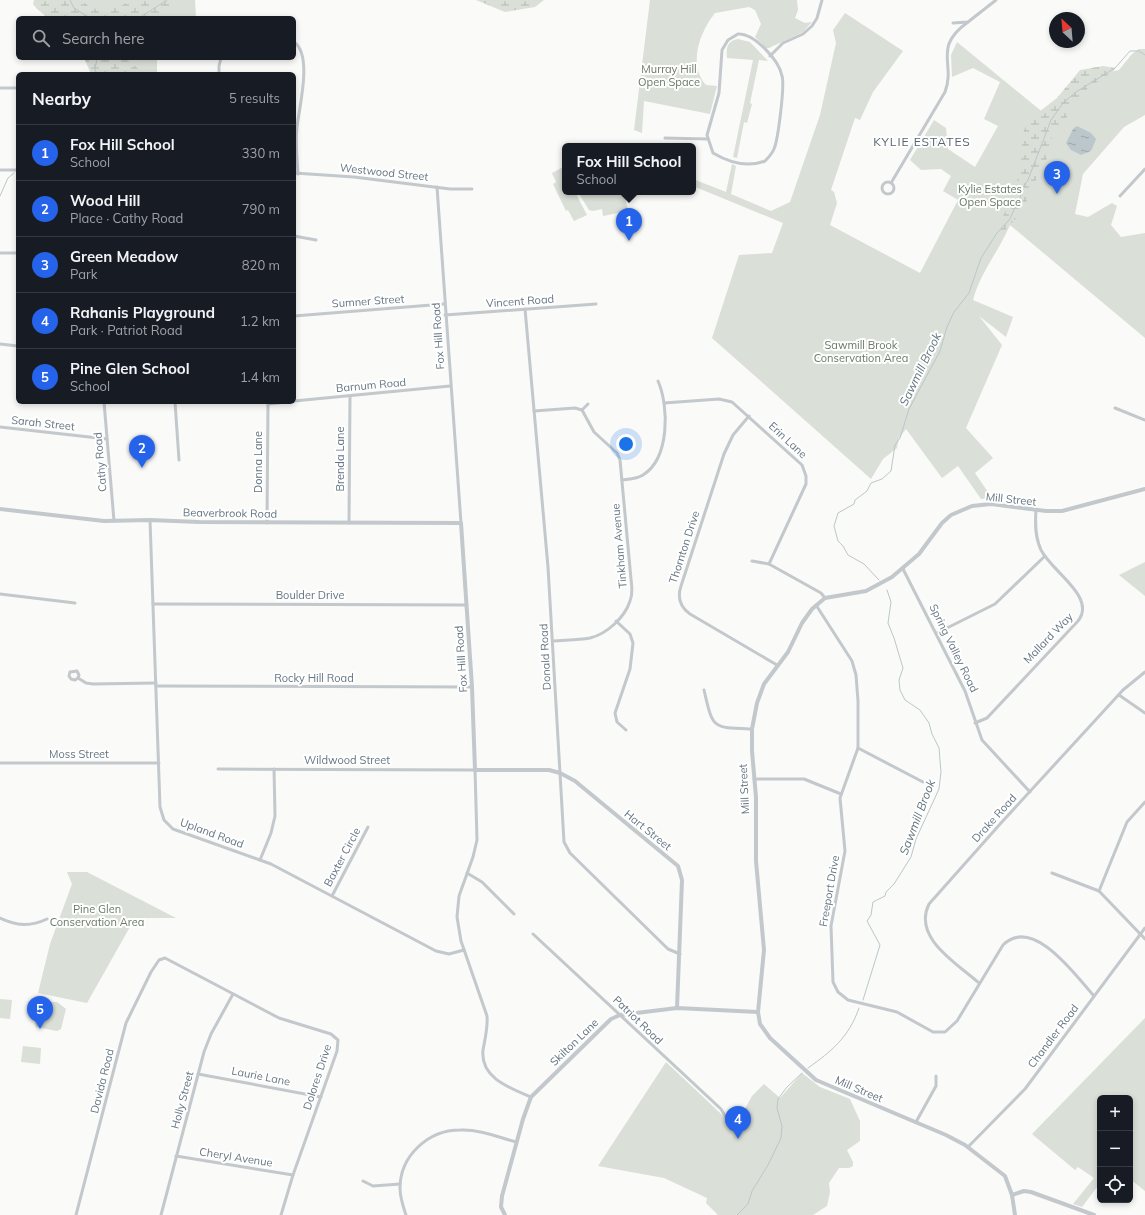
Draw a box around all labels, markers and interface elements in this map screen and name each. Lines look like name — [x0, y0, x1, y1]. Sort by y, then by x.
north arrow — [1049, 12, 1085, 48]
search box — [16, 16, 296, 60]
icon: search — [30, 27, 52, 49]
text: Search here — [62, 29, 144, 48]
park label: Murray Hill Open Space — [638, 62, 700, 89]
text: Nearby — [32, 88, 91, 109]
text: 5 results — [229, 90, 280, 106]
district label: KYLIE ESTATES — [873, 134, 971, 149]
text: Fox Hill School — [70, 135, 175, 154]
popup — [562, 143, 696, 195]
text: 1 — [41, 145, 49, 161]
text: 330 m — [242, 145, 280, 161]
text: Fox Hill School — [577, 152, 681, 171]
text: School — [70, 154, 110, 170]
street label: Westwood Street — [339, 160, 429, 184]
pin: 3 — [1044, 161, 1070, 194]
text: School — [577, 171, 617, 187]
park label: Kylie Estates Open Space — [958, 182, 1022, 209]
text: Wood Hill — [70, 191, 140, 210]
text: 2 — [41, 201, 49, 217]
text: 790 m — [242, 201, 280, 217]
pin: 1 — [616, 208, 642, 241]
text: Place · Cathy Road — [70, 210, 183, 226]
text: Green Meadow — [70, 247, 178, 266]
text: 3 — [41, 257, 49, 273]
text: 820 m — [242, 257, 280, 273]
text: Park — [70, 266, 97, 282]
street label: Sumner Street — [331, 291, 405, 311]
street label: Vincent Road — [485, 292, 555, 310]
street label: Fox Hill Road — [429, 302, 447, 370]
text: Rahanis Playground — [70, 303, 215, 322]
text: 4 — [41, 313, 49, 329]
text: 1.2 km — [240, 313, 280, 329]
text: Park · Patriot Road — [70, 322, 183, 338]
water label: Sawmill Brook — [896, 329, 945, 408]
park label: Sawmill Brook Conservation Area — [814, 338, 908, 365]
text: Pine Glen School — [70, 359, 190, 378]
text: 5 — [41, 369, 49, 385]
text: 1.4 km — [240, 369, 280, 385]
street label: Barnum Road — [335, 375, 407, 395]
text: School — [70, 378, 110, 394]
street label: Sarah Street — [11, 413, 76, 433]
street label: Erin Lane — [766, 419, 810, 461]
street label: Brenda Lane — [333, 427, 347, 491]
street label: Donna Lane — [251, 431, 265, 493]
street label: Cathy Road — [90, 432, 110, 492]
your location — [616, 434, 636, 454]
pin: 2 — [129, 435, 155, 468]
street label: Mill Street — [985, 489, 1037, 509]
street label: Tinkham Avenue — [608, 503, 630, 589]
street label: Beaverbrook Road — [183, 505, 277, 521]
street label: Thornton Drive — [666, 509, 702, 585]
street label: Boulder Drive — [276, 588, 344, 602]
street label: Spring Valley Road — [927, 602, 981, 694]
street label: Mallard Way — [1020, 610, 1076, 666]
street label: Donald Road — [536, 623, 554, 691]
street label: Fox Hill Road — [452, 625, 470, 693]
street label: Rocky Hill Road — [274, 671, 354, 685]
street label: Moss Street — [49, 747, 109, 761]
street label: Wildwood Street — [304, 753, 390, 767]
street label: Mill Street — [736, 763, 752, 815]
water label: Sawmill Brook — [896, 776, 939, 857]
street label: Drake Road — [969, 791, 1019, 845]
street label: Hart Street — [622, 807, 674, 853]
street label: Upland Road — [178, 815, 246, 851]
street label: Baxter Circle — [321, 825, 363, 889]
street label: Freeport Drive — [816, 854, 842, 928]
park label: Pine Glen Conservation Area — [50, 902, 144, 929]
street label: Patriot Road — [610, 993, 666, 1047]
pin: 5 — [27, 996, 53, 1029]
street label: Chandler Road — [1025, 1001, 1081, 1071]
street label: Skilton Lane — [547, 1015, 601, 1069]
street label: Dolores Drive — [300, 1042, 334, 1112]
street label: Davida Road — [87, 1047, 117, 1115]
street label: Laurie Lane — [230, 1063, 292, 1089]
street label: Holly Street — [168, 1070, 196, 1130]
street label: Mill Street — [833, 1073, 885, 1105]
map controls — [1097, 1095, 1133, 1203]
button: + — [1097, 1095, 1133, 1131]
pin: 4 — [725, 1106, 751, 1139]
button: − — [1097, 1131, 1133, 1167]
street label: Cheryl Avenue — [198, 1144, 274, 1170]
button: locate — [1097, 1167, 1133, 1203]

